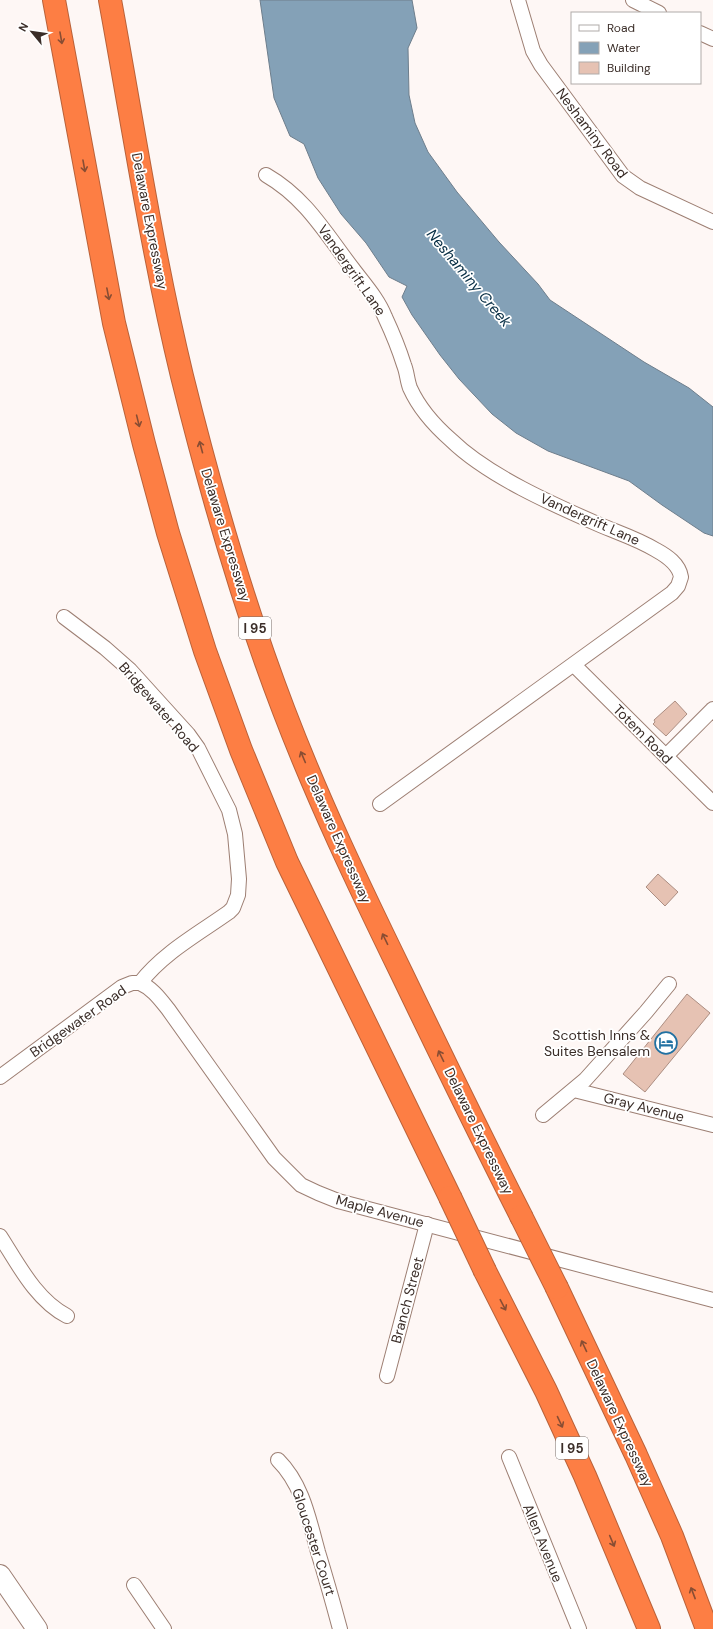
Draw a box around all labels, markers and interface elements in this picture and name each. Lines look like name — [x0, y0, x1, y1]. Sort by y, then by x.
north arrow — [12, 12, 52, 52]
legend — [571, 12, 701, 84]
text: N — [15, 20, 31, 34]
text: Road — [607, 20, 635, 36]
one-way arrow — [57, 31, 65, 44]
text: Water — [607, 40, 641, 56]
text: Building — [607, 60, 651, 76]
street label: Neshaminy Road — [552, 84, 632, 182]
street label: Delaware Expressway — [128, 151, 172, 291]
one-way arrow — [81, 159, 89, 172]
street label: Vandergrift Lane — [314, 221, 390, 319]
water label: Neshaminy Creek — [422, 225, 516, 331]
one-way arrow — [105, 287, 113, 300]
one-way arrow — [134, 414, 142, 427]
one-way arrow — [196, 441, 204, 454]
street label: Delaware Expressway — [197, 466, 255, 604]
street label: Vandergrift Lane — [537, 489, 643, 549]
road number: I 95 — [239, 617, 271, 639]
street label: Bridgewater Road — [115, 658, 203, 756]
street label: Totem Road — [610, 701, 676, 767]
one-way arrow — [298, 751, 306, 763]
street label: Delaware Expressway — [303, 772, 376, 906]
one-way arrow — [381, 933, 388, 945]
street label: Bridgewater Road — [26, 981, 130, 1061]
place label: Scottish Inns & Suites Bensalem — [544, 1026, 650, 1060]
hotel icon: Scottish Inns & Suites Bensalem — [653, 1030, 679, 1056]
one-way arrow — [437, 1050, 445, 1062]
street label: Delaware Expressway — [441, 1065, 518, 1197]
street label: Gray Avenue — [602, 1088, 686, 1126]
street label: Maple Avenue — [334, 1191, 426, 1231]
street label: Branch Street — [387, 1255, 427, 1345]
one-way arrow — [500, 1299, 508, 1311]
one-way arrow — [580, 1340, 587, 1352]
street label: Delaware Expressway — [583, 1356, 658, 1490]
one-way arrow — [557, 1416, 564, 1428]
road number: I 95 — [556, 1437, 588, 1459]
street label: Gloucester Court — [288, 1486, 340, 1598]
street label: Allen Avenue — [519, 1501, 567, 1585]
one-way arrow — [609, 1535, 617, 1547]
one-way arrow — [689, 1587, 697, 1599]

